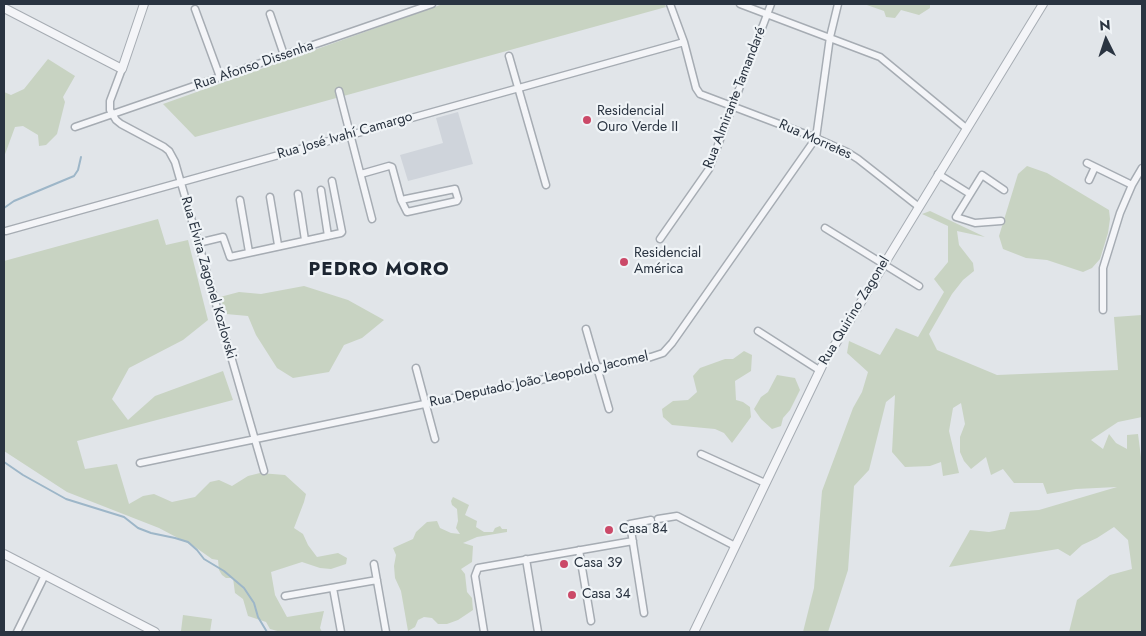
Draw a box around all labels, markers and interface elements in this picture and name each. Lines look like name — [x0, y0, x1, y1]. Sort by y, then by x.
north arrow — [1081, 15, 1131, 65]
text: N — [1099, 15, 1111, 35]
street label: Rua Almirante Tamandaré — [700, 25, 770, 171]
street label: Rua Afonso Dissenha — [192, 38, 316, 94]
place label: Residencial Ouro Verde II — [597, 104, 678, 136]
street label: Rua José Ivahí Camargo — [275, 109, 415, 163]
marker: Residencial Ouro Verde II — [581, 114, 593, 126]
street label: Rua Morretes — [776, 116, 854, 164]
street label: Rua Elvira Zagonel Kozlovski — [177, 195, 239, 361]
place label: Residencial América — [634, 246, 701, 278]
street label: Rua Quirino Zagonel — [816, 254, 894, 368]
marker: Residencial América — [618, 256, 630, 268]
district label: PEDRO MORO — [307, 259, 451, 281]
street label: Rua Deputado João Leopoldo Jacomel — [428, 349, 650, 411]
place label: Casa 84 — [619, 522, 668, 538]
marker: Casa 84 — [603, 524, 615, 536]
place label: Casa 39 — [574, 556, 623, 572]
marker: Casa 39 — [558, 558, 570, 570]
place label: Casa 34 — [582, 587, 631, 603]
marker: Casa 34 — [566, 589, 578, 601]

